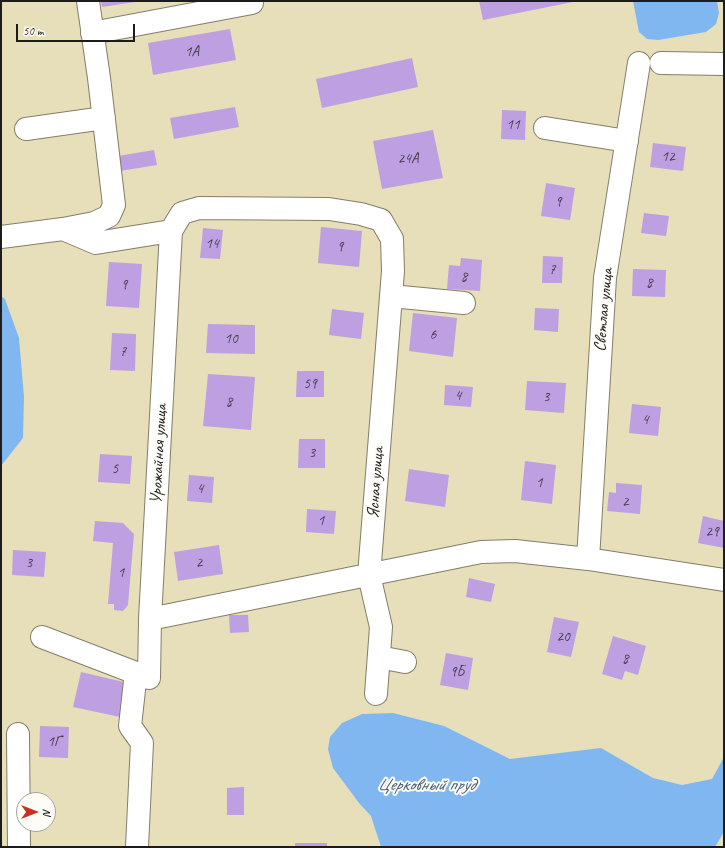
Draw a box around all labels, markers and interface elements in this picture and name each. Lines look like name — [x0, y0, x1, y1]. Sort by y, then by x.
scale bar — [18, 16, 137, 42]
text: 50 m — [23, 23, 43, 39]
house number: 1А — [185, 43, 199, 61]
house number: 11 — [506, 116, 520, 134]
house number: 12 — [661, 148, 675, 166]
house number: 24А — [397, 150, 419, 168]
house number: 9 — [555, 193, 561, 211]
house number: 14 — [205, 235, 219, 253]
house number: 9 — [337, 238, 343, 256]
house number: 7 — [549, 261, 555, 279]
street label: Светлая улица — [590, 267, 618, 353]
house number: 8 — [461, 268, 467, 286]
house number: 8 — [646, 274, 652, 292]
house number: 9 — [121, 276, 127, 294]
house number: 6 — [430, 326, 436, 344]
house number: 10 — [224, 330, 238, 348]
house number: 7 — [120, 343, 126, 361]
house number: 59 — [303, 375, 317, 393]
house number: 4 — [455, 387, 461, 405]
house number: 3 — [543, 388, 549, 406]
house number: 8 — [226, 393, 232, 411]
street label: Урожайная улица — [146, 404, 172, 504]
house number: 4 — [642, 411, 648, 429]
house number: 3 — [309, 444, 315, 462]
street label: Ясная улица — [363, 447, 389, 519]
house number: 5 — [112, 460, 118, 478]
house number: 1 — [536, 474, 542, 492]
house number: 4 — [197, 480, 203, 498]
house number: 2 — [622, 493, 628, 511]
house number: 1 — [318, 512, 324, 530]
house number: 29 — [705, 523, 719, 541]
house number: 3 — [26, 554, 32, 572]
house number: 2 — [196, 554, 202, 572]
house number: 1 — [118, 564, 124, 582]
house number: 20 — [556, 628, 570, 646]
house number: 8 — [622, 650, 628, 668]
house number: 9Б — [450, 663, 464, 681]
house number: 1Г — [47, 733, 61, 751]
water label: Церковный пруд — [377, 774, 475, 796]
north arrow — [16, 792, 56, 832]
text: N — [40, 809, 54, 815]

